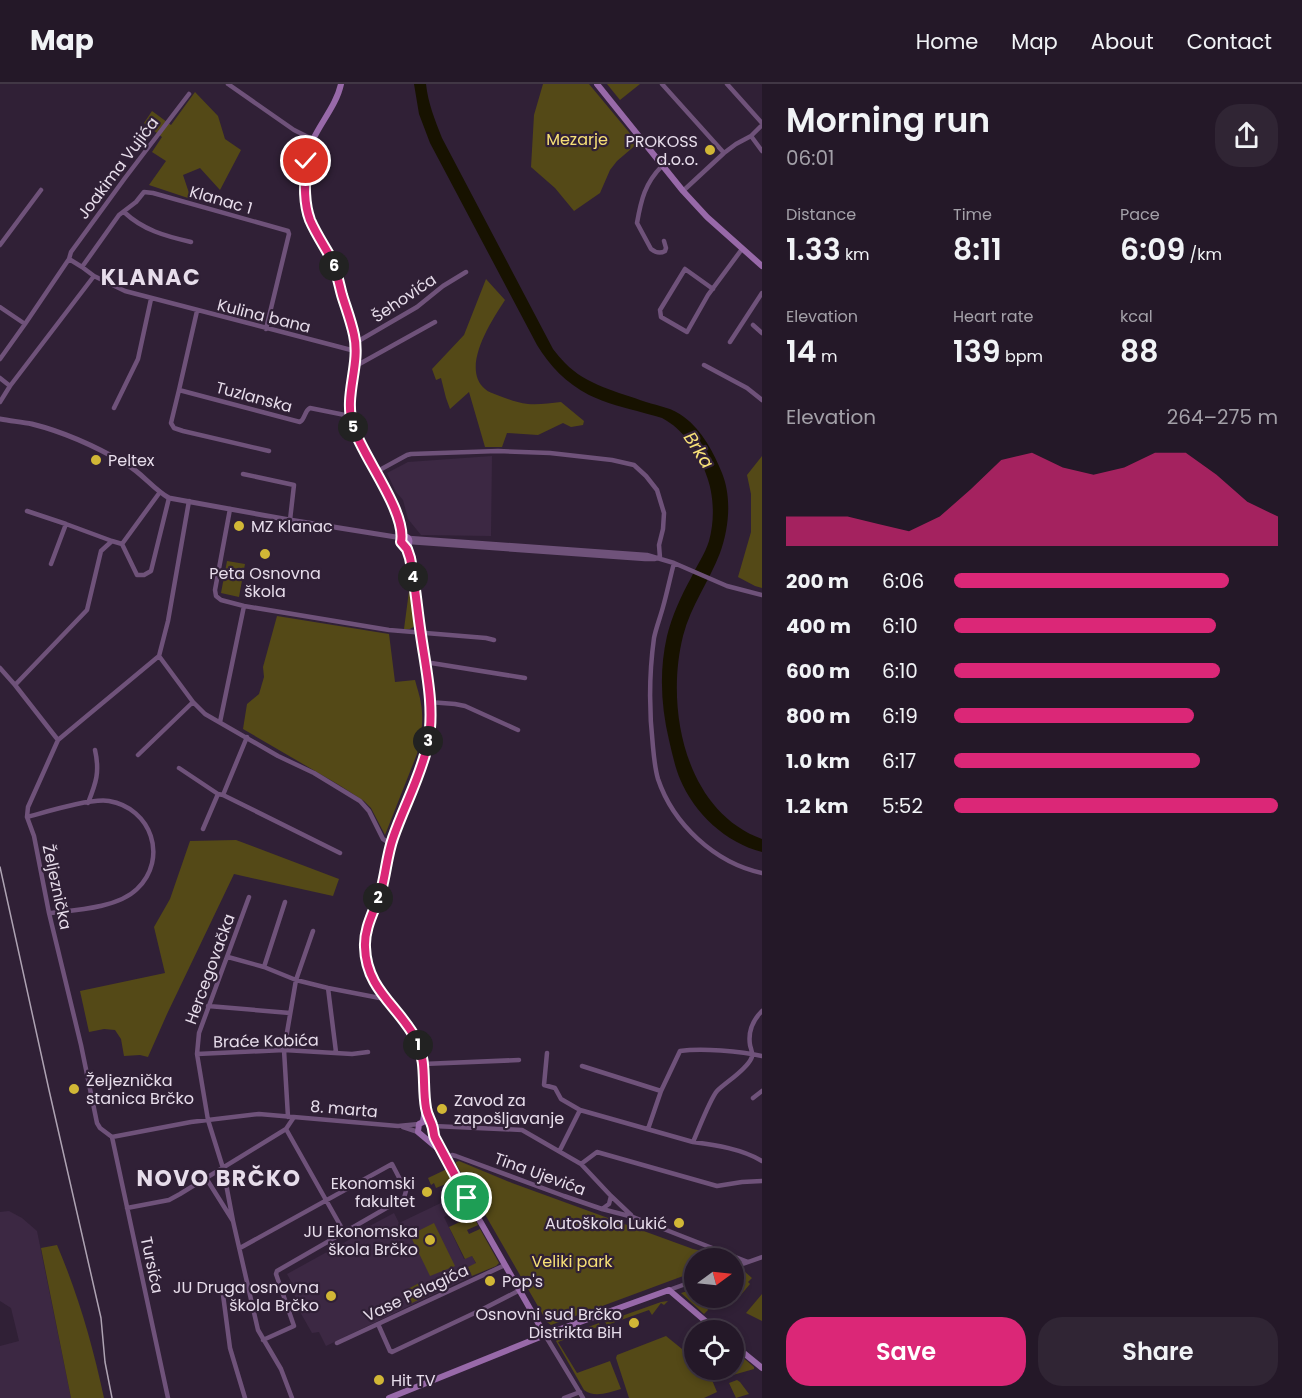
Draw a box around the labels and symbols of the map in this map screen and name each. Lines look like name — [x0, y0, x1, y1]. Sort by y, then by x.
street label: Joakima Vujića — [72, 112, 164, 224]
park label: Mezarje — [546, 128, 608, 151]
place label: PROKOSS d.o.o. — [625, 130, 698, 171]
pin — [280, 135, 331, 186]
marker: PROKOSS d.o.o. — [703, 143, 717, 157]
street label: Klanac 1 — [187, 180, 255, 220]
pin: 6 — [319, 251, 349, 281]
district label: KLANAC — [101, 262, 201, 293]
street label: Šehovića — [367, 268, 441, 328]
street label: Kulina bana — [215, 293, 313, 339]
street label: Tuzlanska — [213, 376, 295, 418]
pin: 5 — [338, 412, 368, 442]
water label: Brka — [678, 427, 720, 473]
place label: Peltex — [108, 449, 155, 472]
marker: Peltex — [89, 453, 103, 467]
place label: MZ Klanac — [251, 515, 333, 538]
marker: MZ Klanac — [232, 519, 246, 533]
marker: Peta Osnovna škola — [258, 547, 272, 561]
place label: Peta Osnovna škola — [209, 562, 321, 603]
pin: 4 — [398, 562, 428, 592]
pin: 3 — [413, 726, 443, 756]
street label: Željeznička — [37, 842, 77, 932]
pin: 2 — [363, 883, 393, 913]
street label: Hercegovačka — [179, 910, 241, 1028]
street label: Braće Kobića — [213, 1029, 319, 1053]
pin: 1 — [403, 1030, 433, 1060]
place label: Željeznička stanica Brčko — [86, 1069, 194, 1110]
marker: Željeznička stanica Brčko — [67, 1082, 81, 1096]
place label: Zavod za zapošljavanje — [454, 1089, 564, 1130]
street label: 8. marta — [309, 1095, 379, 1123]
marker: Zavod za zapošljavanje — [435, 1102, 449, 1116]
street label: Tina Ujevića — [491, 1147, 589, 1201]
district label: NOVO BRČKO — [136, 1163, 302, 1194]
place label: Ekonomski fakultet — [331, 1172, 415, 1213]
pin — [441, 1172, 492, 1223]
marker: Ekonomski fakultet — [420, 1185, 434, 1199]
place label: Autoškola Lukić — [545, 1212, 667, 1235]
marker: Autoškola Lukić — [672, 1216, 686, 1230]
place label: JU Ekonomska škola Brčko — [303, 1220, 418, 1261]
marker: JU Ekonomska škola Brčko — [423, 1233, 437, 1247]
street label: Tursića — [135, 1234, 169, 1296]
north arrow — [684, 1248, 744, 1308]
park label: Veliki park — [532, 1250, 613, 1273]
street label: Vase Pelagića — [360, 1259, 472, 1327]
place label: Pop's — [502, 1270, 543, 1293]
marker: Pop's — [483, 1274, 497, 1288]
place label: JU Druga osnovna škola Brčko — [173, 1276, 319, 1317]
marker: JU Druga osnovna škola Brčko — [324, 1289, 338, 1303]
place label: Osnovni sud Brčko Distrikta BiH — [476, 1303, 622, 1344]
marker: Osnovni sud Brčko Distrikta BiH — [627, 1316, 641, 1330]
place label: Hit TV — [391, 1369, 436, 1392]
marker: Hit TV — [372, 1373, 386, 1387]

